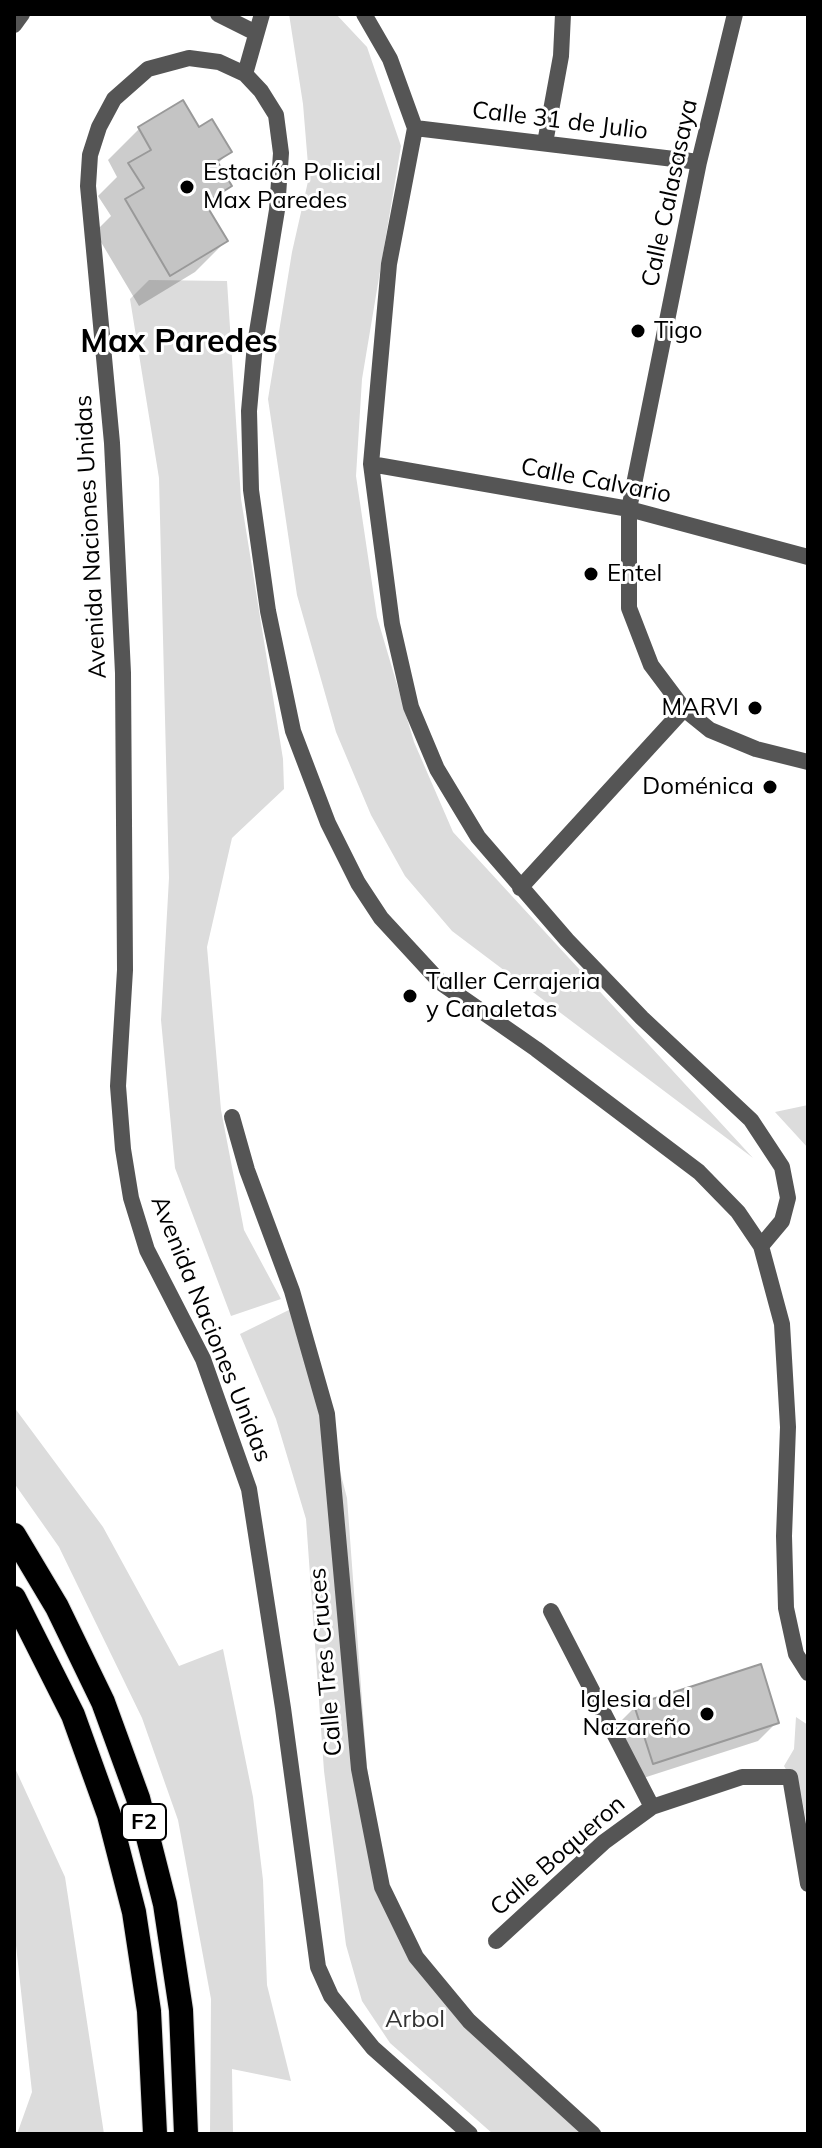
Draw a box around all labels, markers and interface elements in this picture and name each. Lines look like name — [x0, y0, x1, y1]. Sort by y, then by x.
street label: Calle 31 de Julio — [470, 96, 650, 146]
street label: Calle Calasasaya — [636, 97, 704, 289]
place label: Estación Policial Max Paredes — [203, 159, 381, 215]
marker: Estación Policial Max Paredes — [178, 178, 196, 196]
place label: Tigo — [654, 317, 702, 345]
marker: Tigo — [629, 322, 647, 340]
district label: Max Paredes — [80, 323, 278, 361]
street label: Avenida Naciones Unidas — [69, 394, 113, 680]
street label: Calle Calvario — [518, 452, 674, 510]
place label: Entel — [607, 560, 662, 588]
marker: Entel — [582, 565, 600, 583]
place label: MARVI — [661, 694, 739, 722]
marker: MARVI — [746, 699, 764, 717]
place label: Doménica — [642, 773, 754, 801]
marker: Doménica — [761, 778, 779, 796]
place label: Taller Cerrajeria y Canaletas — [426, 968, 600, 1024]
marker: Taller Cerrajeria y Canaletas — [401, 987, 419, 1005]
street label: Avenida Naciones Unidas — [144, 1192, 278, 1466]
street label: Calle Tres Cruces — [303, 1567, 349, 1757]
place label: Iglesia del Nazareño — [580, 1686, 691, 1742]
marker: Iglesia del Nazareño — [698, 1705, 716, 1723]
street label: Calle Boqueron — [485, 1790, 631, 1922]
road number: F2 — [122, 1804, 166, 1840]
park label: Arbol — [385, 2006, 445, 2034]

